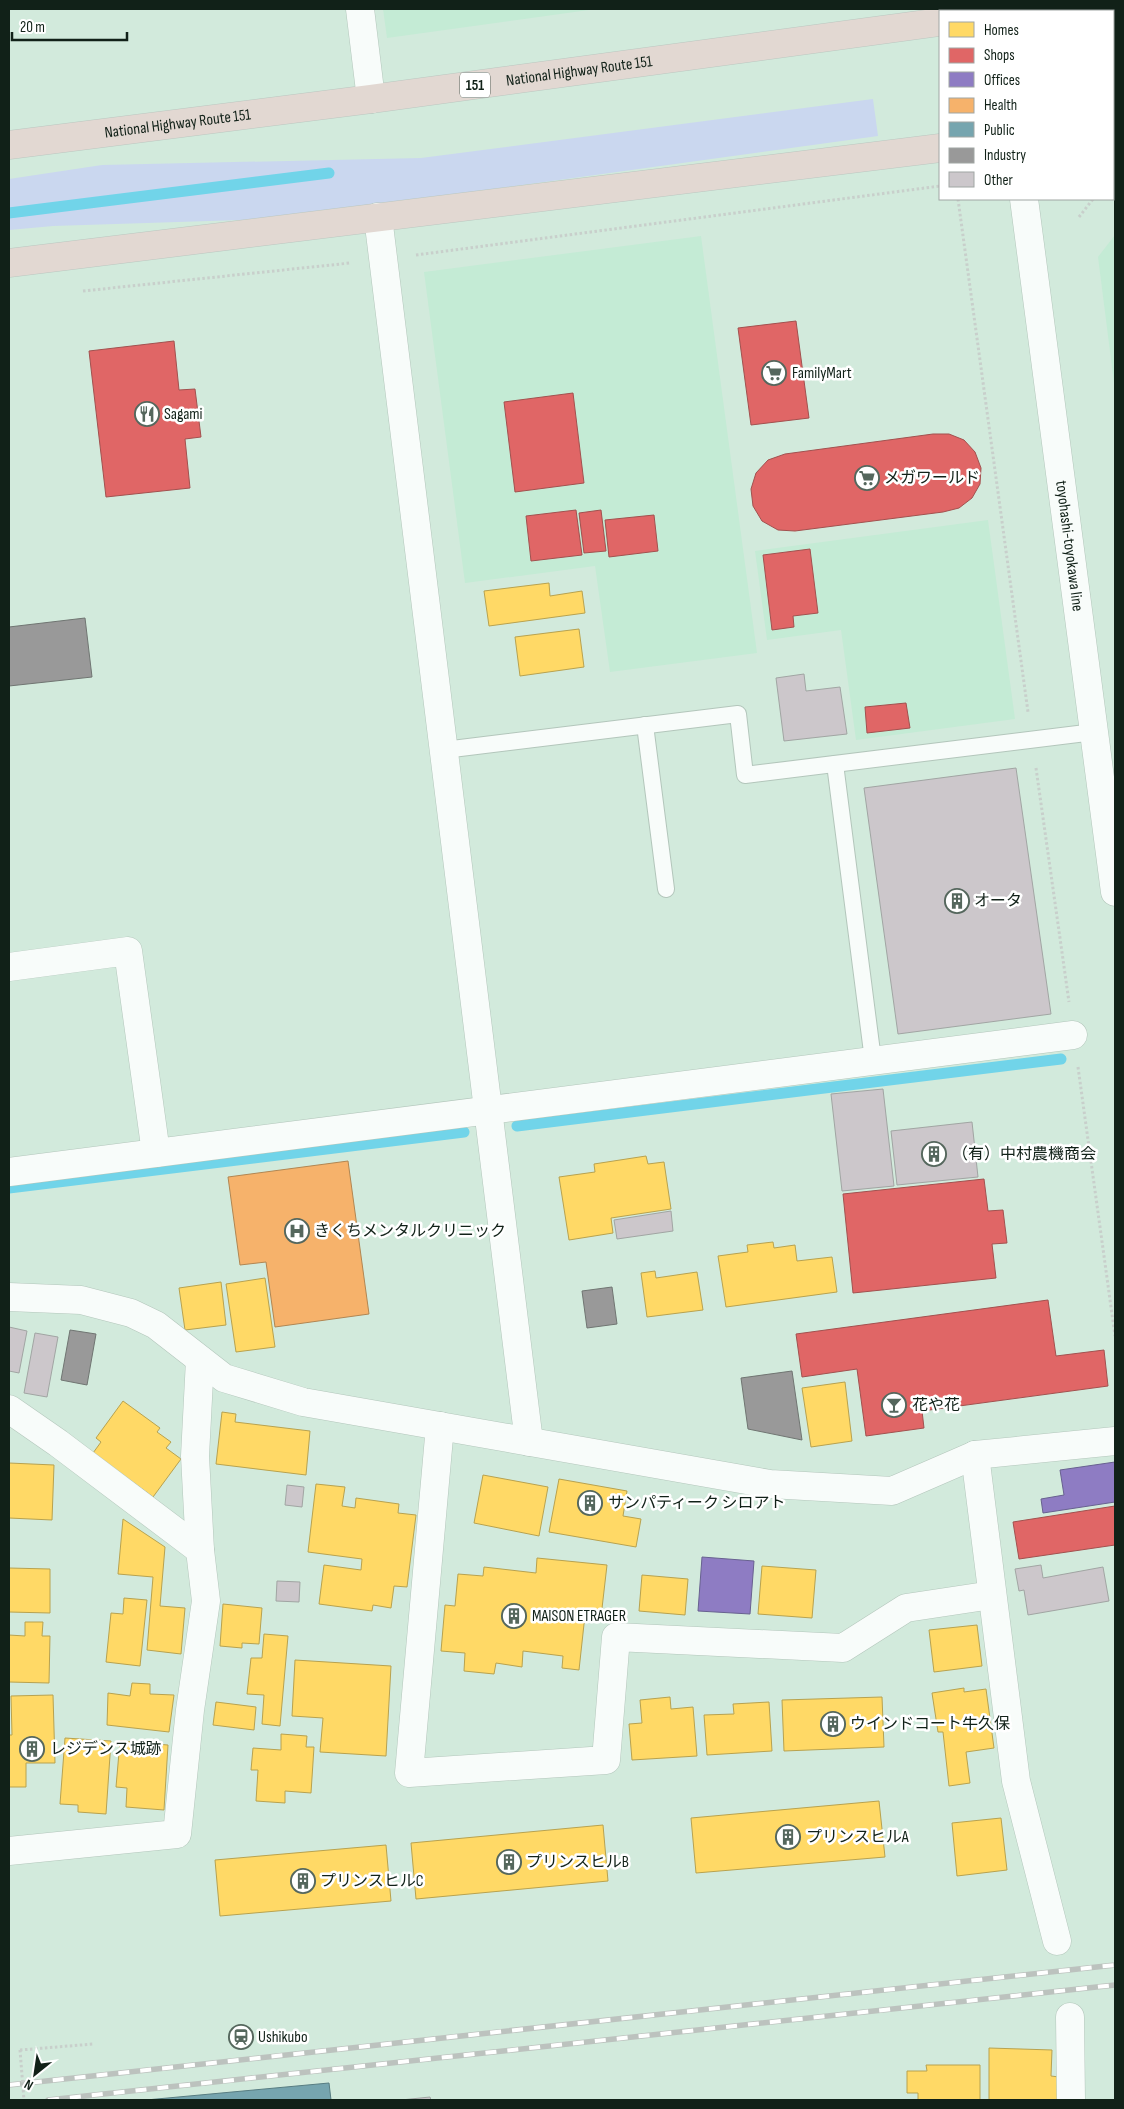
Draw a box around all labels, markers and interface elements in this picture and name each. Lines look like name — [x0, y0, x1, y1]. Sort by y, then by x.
scale bar — [12, 10, 128, 42]
legend — [939, 10, 1114, 200]
text: 20 m — [20, 18, 45, 37]
text: Homes — [984, 21, 1019, 40]
text: Shops — [984, 46, 1015, 65]
street label: National Highway Route 151 — [505, 51, 654, 90]
text: Offices — [984, 71, 1020, 90]
road number: 151 — [460, 72, 490, 98]
text: Health — [984, 96, 1017, 115]
street label: National Highway Route 151 — [103, 105, 252, 142]
text: Public — [984, 121, 1015, 140]
text: Industry — [984, 146, 1026, 165]
text: Other — [984, 171, 1013, 190]
supermarket icon: FamilyMart — [761, 360, 787, 386]
place label: FamilyMart — [792, 364, 852, 383]
restaurant icon: Sagami — [134, 401, 160, 427]
place label: Sagami — [164, 405, 203, 424]
supermarket icon: メガワールド — [854, 465, 880, 491]
place label: メガワールド — [884, 469, 980, 488]
street label: toyohashi-toyokawa line — [1052, 479, 1088, 613]
building icon: オータ — [944, 888, 970, 914]
place label: オータ — [974, 892, 1022, 911]
building icon: （有）中村農機商会 — [921, 1141, 947, 1167]
place label: （有）中村農機商会 — [952, 1145, 1096, 1164]
hospital icon: きくちメンタルクリニック — [284, 1218, 310, 1244]
place label: きくちメンタルクリニック — [314, 1222, 506, 1241]
bar icon: 花や花 — [881, 1392, 907, 1418]
place label: 花や花 — [912, 1396, 960, 1415]
building icon: サンパティーク シロアト — [577, 1490, 603, 1516]
place label: サンパティーク シロアト — [608, 1494, 786, 1513]
building icon: MAISON ETRAGER — [501, 1603, 527, 1629]
place label: MAISON ETRAGER — [532, 1607, 626, 1626]
building icon: ウインドコート牛久保 — [820, 1711, 846, 1737]
place label: ウインドコート牛久保 — [850, 1715, 1010, 1734]
building icon: レジデンス城跡 — [19, 1736, 45, 1762]
place label: レジデンス城跡 — [50, 1740, 162, 1759]
building icon: プリンスヒルA — [775, 1824, 801, 1850]
place label: プリンスヒルA — [806, 1828, 909, 1847]
building icon: プリンスヒルB — [496, 1849, 522, 1875]
place label: プリンスヒルB — [526, 1853, 629, 1872]
building icon: プリンスヒルC — [290, 1868, 316, 1894]
place label: プリンスヒルC — [320, 1872, 424, 1891]
station icon: Ushikubo — [228, 2024, 254, 2050]
place label: Ushikubo — [258, 2028, 308, 2047]
north arrow — [10, 2049, 60, 2099]
text: N — [21, 2076, 36, 2094]

